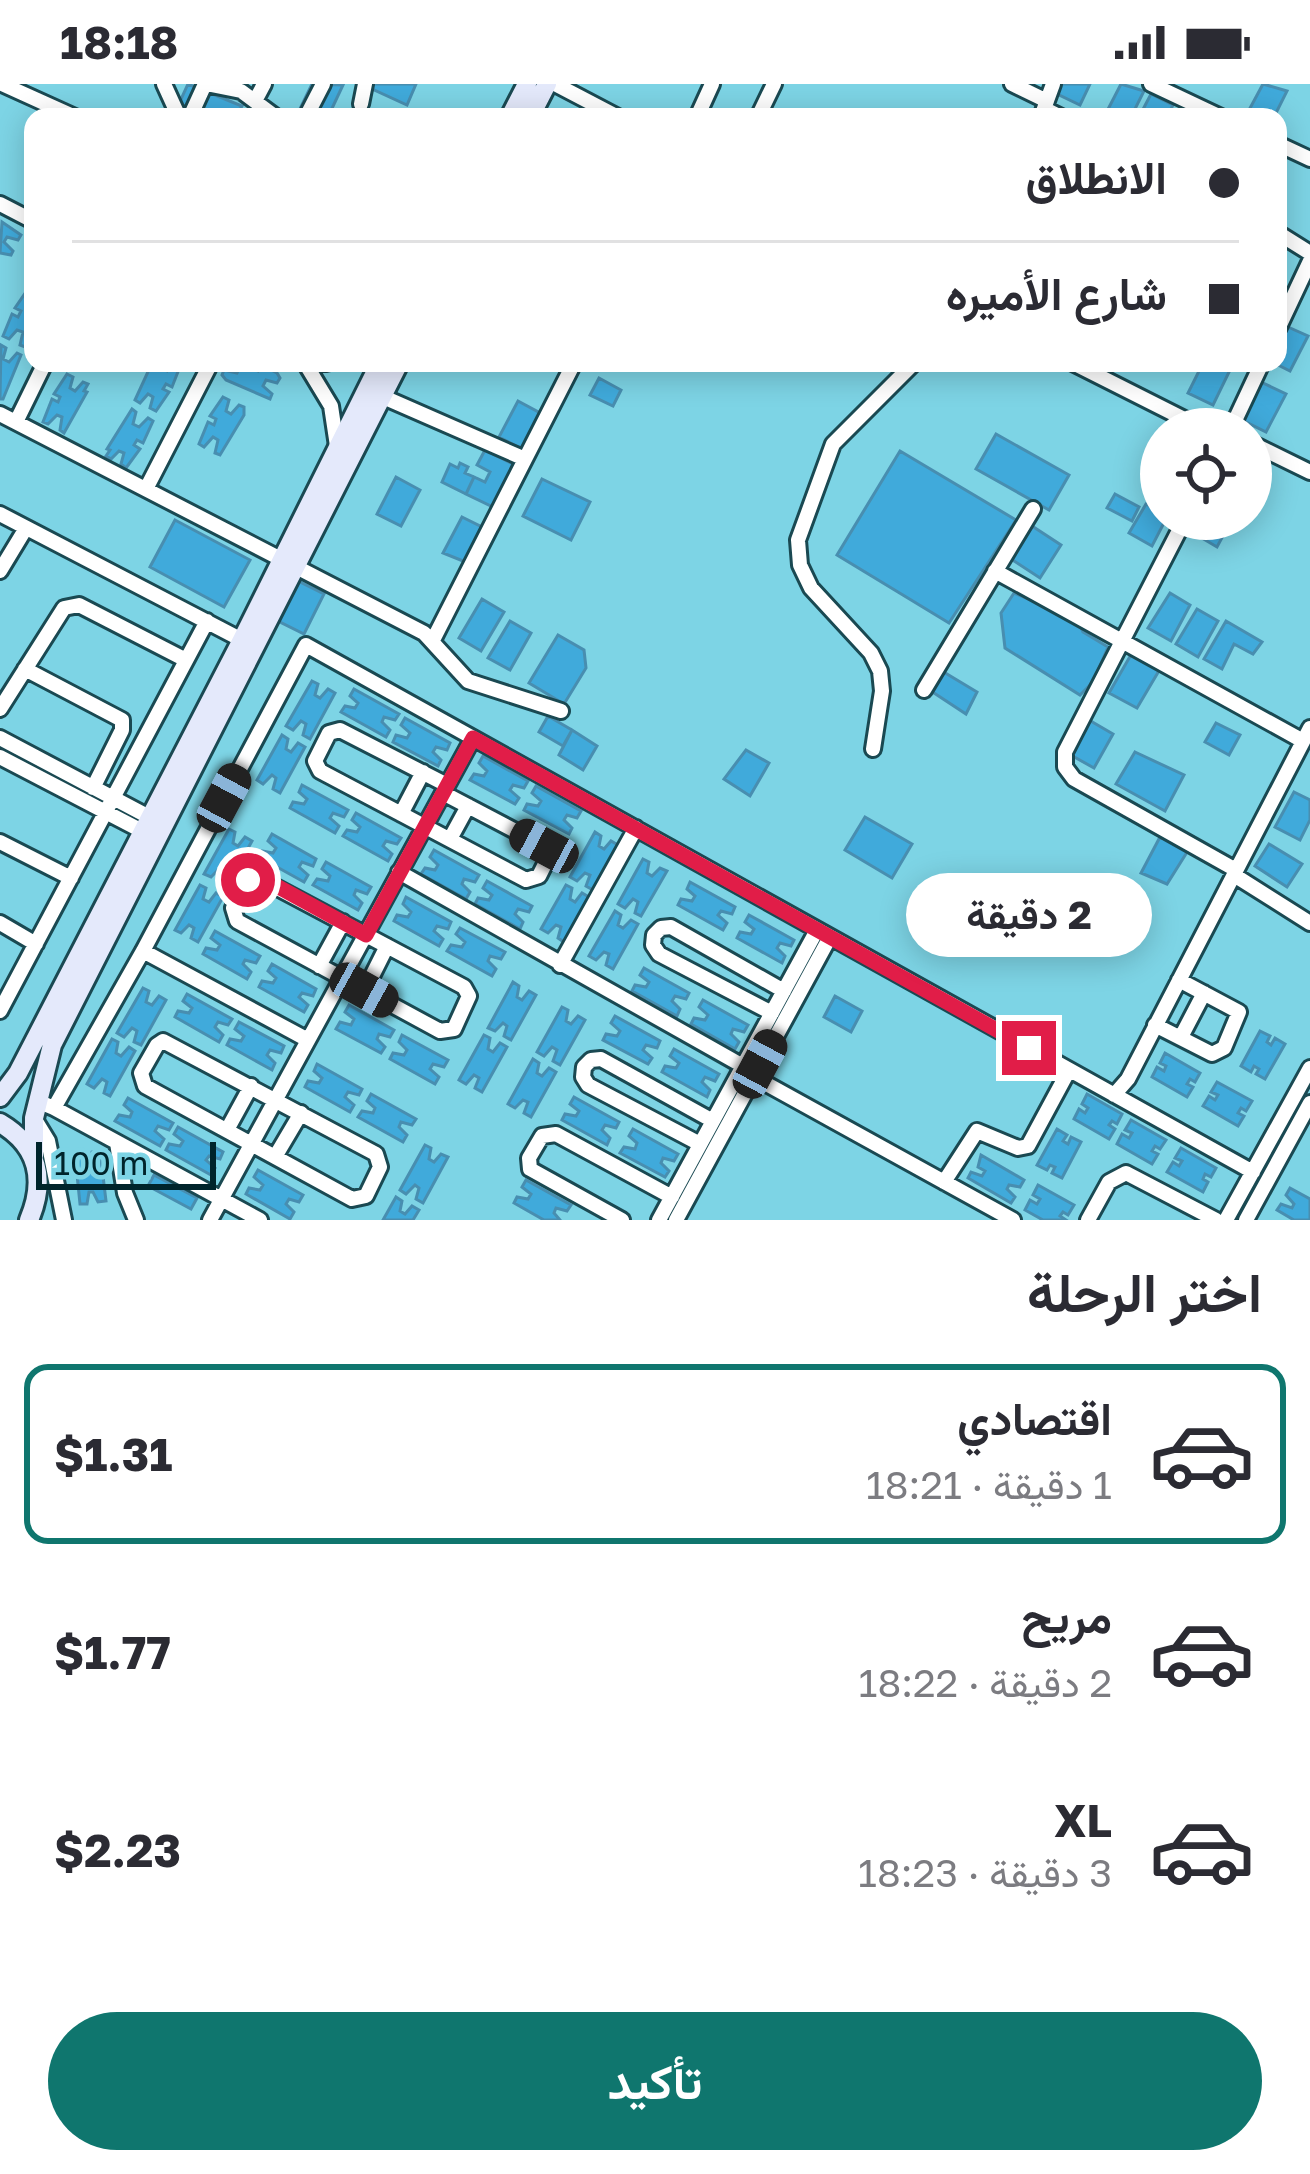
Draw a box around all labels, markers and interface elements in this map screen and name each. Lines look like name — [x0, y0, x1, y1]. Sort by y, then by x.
text: 18:18 — [60, 15, 178, 69]
text: الانطلاق — [1026, 150, 1167, 204]
text: شارع الأميره — [946, 266, 1167, 320]
map controls — [1140, 408, 1272, 540]
button: locate — [1140, 408, 1272, 540]
car — [191, 758, 257, 838]
car — [504, 813, 584, 879]
route start — [221, 853, 275, 907]
callout: 2 دقيقة — [906, 874, 1152, 958]
text: 2 دقيقة — [966, 891, 1092, 938]
car — [324, 957, 404, 1023]
route end — [1002, 1021, 1056, 1075]
car — [727, 1024, 793, 1104]
scale bar — [36, 1136, 216, 1189]
text: 100 m — [54, 1143, 148, 1182]
text: اختر الرحلة — [1027, 1259, 1262, 1324]
text: اقتصادي — [957, 1391, 1112, 1445]
icon: car — [1148, 1400, 1256, 1508]
text: $1.31 — [54, 1427, 172, 1481]
text: 1 دقيقة · 18:21 — [866, 1461, 1112, 1508]
text: مريح — [1021, 1589, 1112, 1643]
icon: car — [1148, 1598, 1256, 1706]
text: $1.77 — [54, 1625, 171, 1679]
text: 2 دقيقة · 18:22 — [859, 1659, 1112, 1706]
text: XL — [1054, 1793, 1112, 1847]
icon: car — [1148, 1796, 1256, 1904]
text: $2.23 — [54, 1823, 181, 1877]
text: 3 دقيقة · 18:23 — [858, 1849, 1112, 1896]
button: تأكيد — [48, 2012, 1262, 2150]

